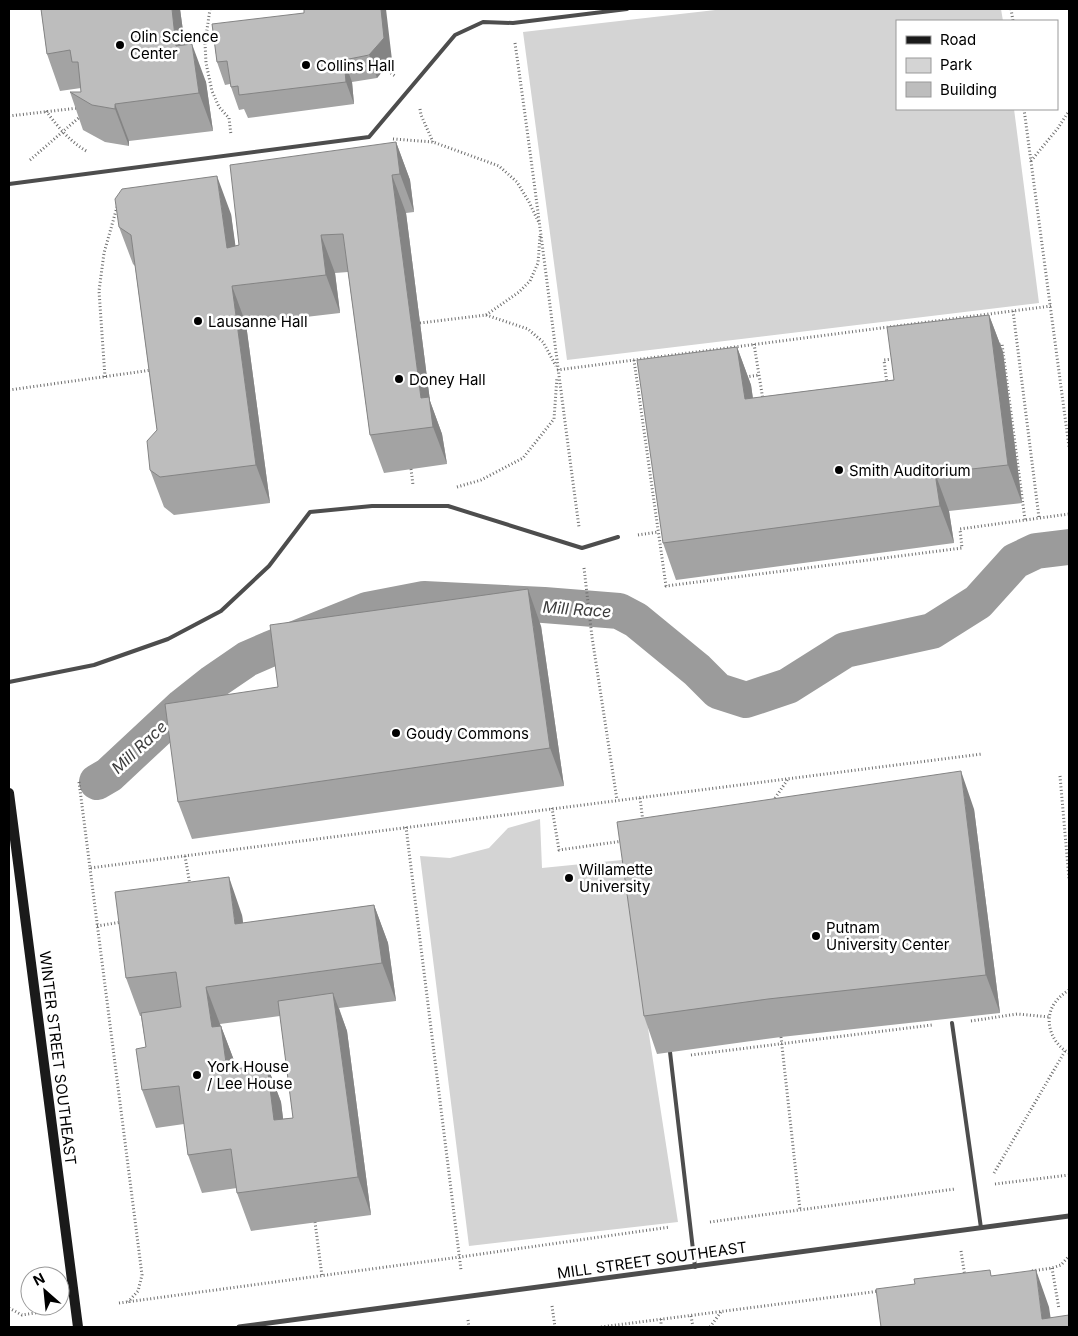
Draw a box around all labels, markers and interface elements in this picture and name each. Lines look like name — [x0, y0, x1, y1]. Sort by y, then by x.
legend — [896, 20, 1058, 110]
place label: Olin Science Center — [130, 27, 219, 63]
text: Road — [940, 30, 976, 49]
marker: Olin Science Center — [114, 39, 126, 51]
text: Park — [940, 55, 973, 74]
place label: Collins Hall — [316, 56, 395, 75]
marker: Collins Hall — [300, 59, 312, 71]
text: Building — [940, 80, 997, 99]
place label: Lausanne Hall — [208, 312, 308, 331]
marker: Lausanne Hall — [192, 315, 204, 327]
place label: Doney Hall — [409, 370, 486, 389]
marker: Doney Hall — [393, 373, 405, 385]
place label: Smith Auditorium — [849, 461, 971, 480]
marker: Smith Auditorium — [833, 464, 845, 476]
water label: Mill Race — [542, 597, 612, 621]
water label: Mill Race — [107, 716, 171, 778]
place label: Goudy Commons — [406, 724, 529, 743]
marker: Goudy Commons — [390, 727, 402, 739]
place label: Willamette University — [579, 860, 653, 896]
marker: Willamette University — [563, 872, 575, 884]
place label: Putnam University Center — [826, 918, 950, 954]
marker: Putnam University Center — [810, 930, 822, 942]
street label: WINTER STREET SOUTHEAST — [35, 950, 81, 1166]
place label: York House / Lee House — [207, 1057, 293, 1093]
marker: York House / Lee House — [191, 1069, 203, 1081]
street label: MILL STREET SOUTHEAST — [556, 1237, 748, 1283]
north arrow — [20, 1266, 70, 1316]
text: N — [30, 1269, 47, 1289]

